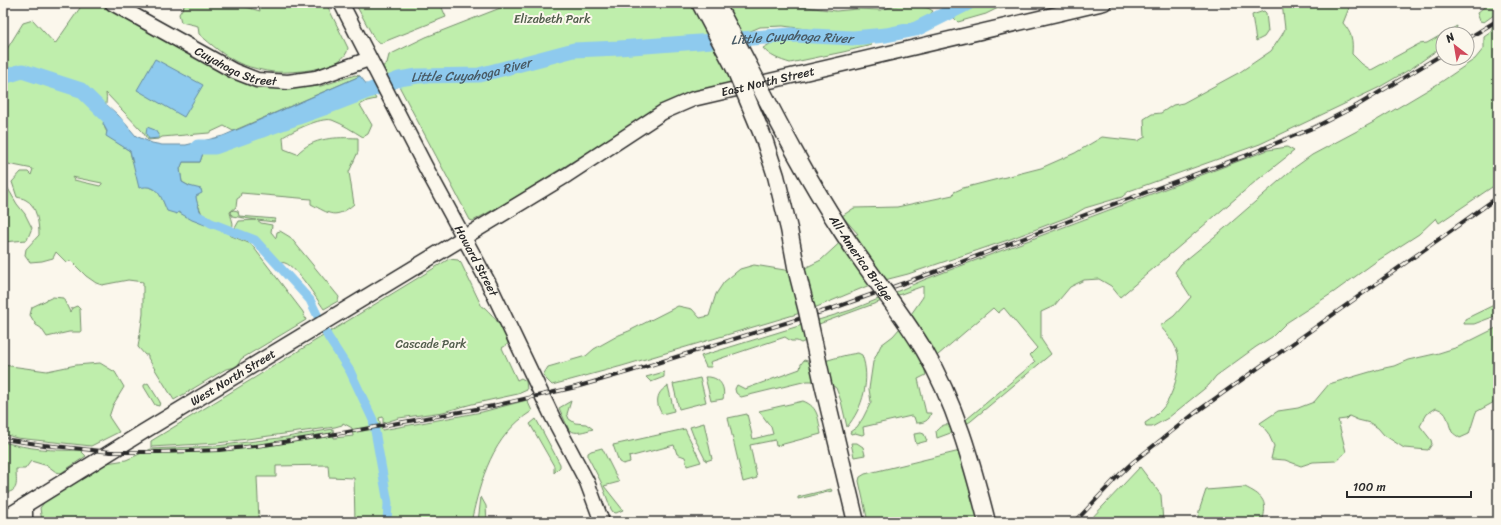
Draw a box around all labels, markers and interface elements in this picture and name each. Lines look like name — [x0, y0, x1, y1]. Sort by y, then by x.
park label: Elizabeth Park — [514, 8, 591, 30]
water label: Little Cuyahoga River — [730, 23, 856, 51]
north arrow — [1435, 26, 1475, 66]
text: N — [1441, 28, 1459, 48]
street label: Cuyahoga Street — [190, 40, 279, 92]
water label: Little Cuyahoga River — [409, 50, 536, 89]
street label: East North Street — [719, 60, 817, 103]
street label: All-America Bridge — [823, 210, 899, 306]
street label: Howard Street — [448, 221, 505, 301]
park label: Cascade Park — [396, 333, 467, 355]
street label: West North Street — [186, 343, 280, 412]
scale bar — [1347, 473, 1471, 499]
text: 100 m — [1353, 476, 1386, 498]

